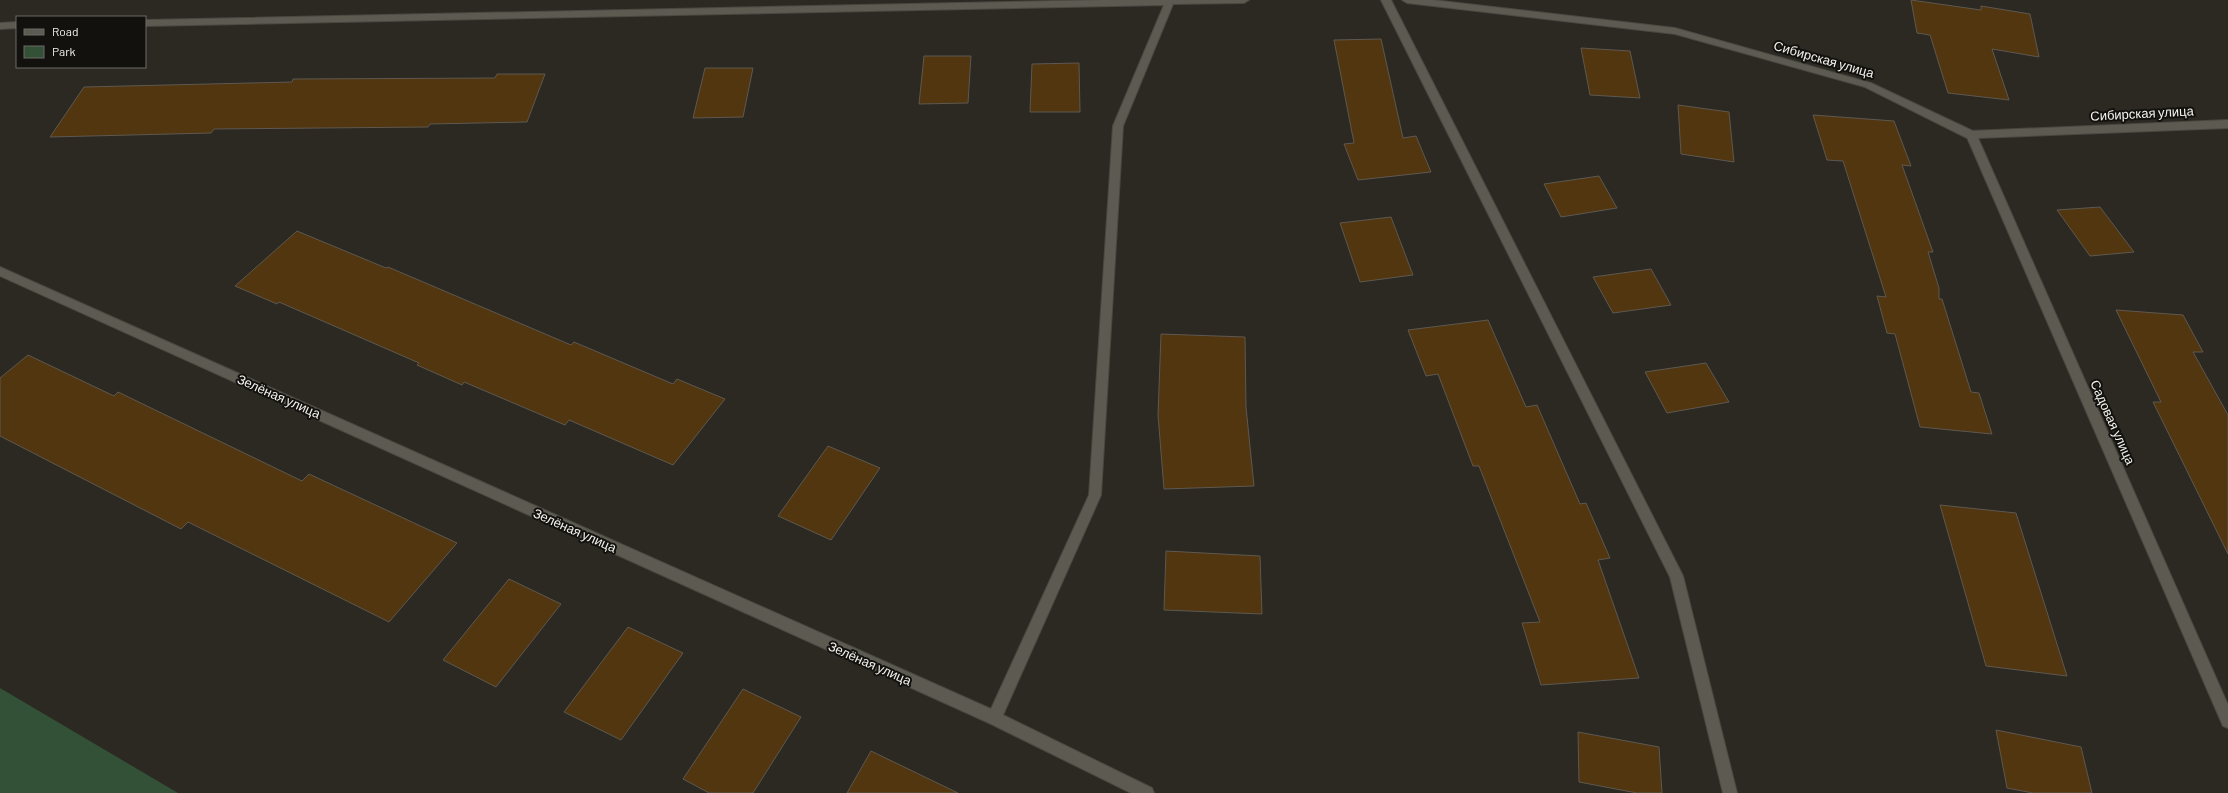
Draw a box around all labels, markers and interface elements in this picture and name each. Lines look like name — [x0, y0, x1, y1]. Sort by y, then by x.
legend — [16, 16, 146, 68]
text: Road — [52, 24, 79, 38]
street label: Сибирская улица — [1772, 37, 1877, 81]
text: Park — [52, 44, 76, 58]
street label: Сибирская улица — [2090, 102, 2195, 124]
street label: Зелёная улица — [235, 371, 324, 422]
street label: Садовая улица — [2087, 377, 2139, 467]
street label: Зелёная улица — [531, 505, 620, 556]
street label: Зелёная улица — [826, 638, 915, 689]

